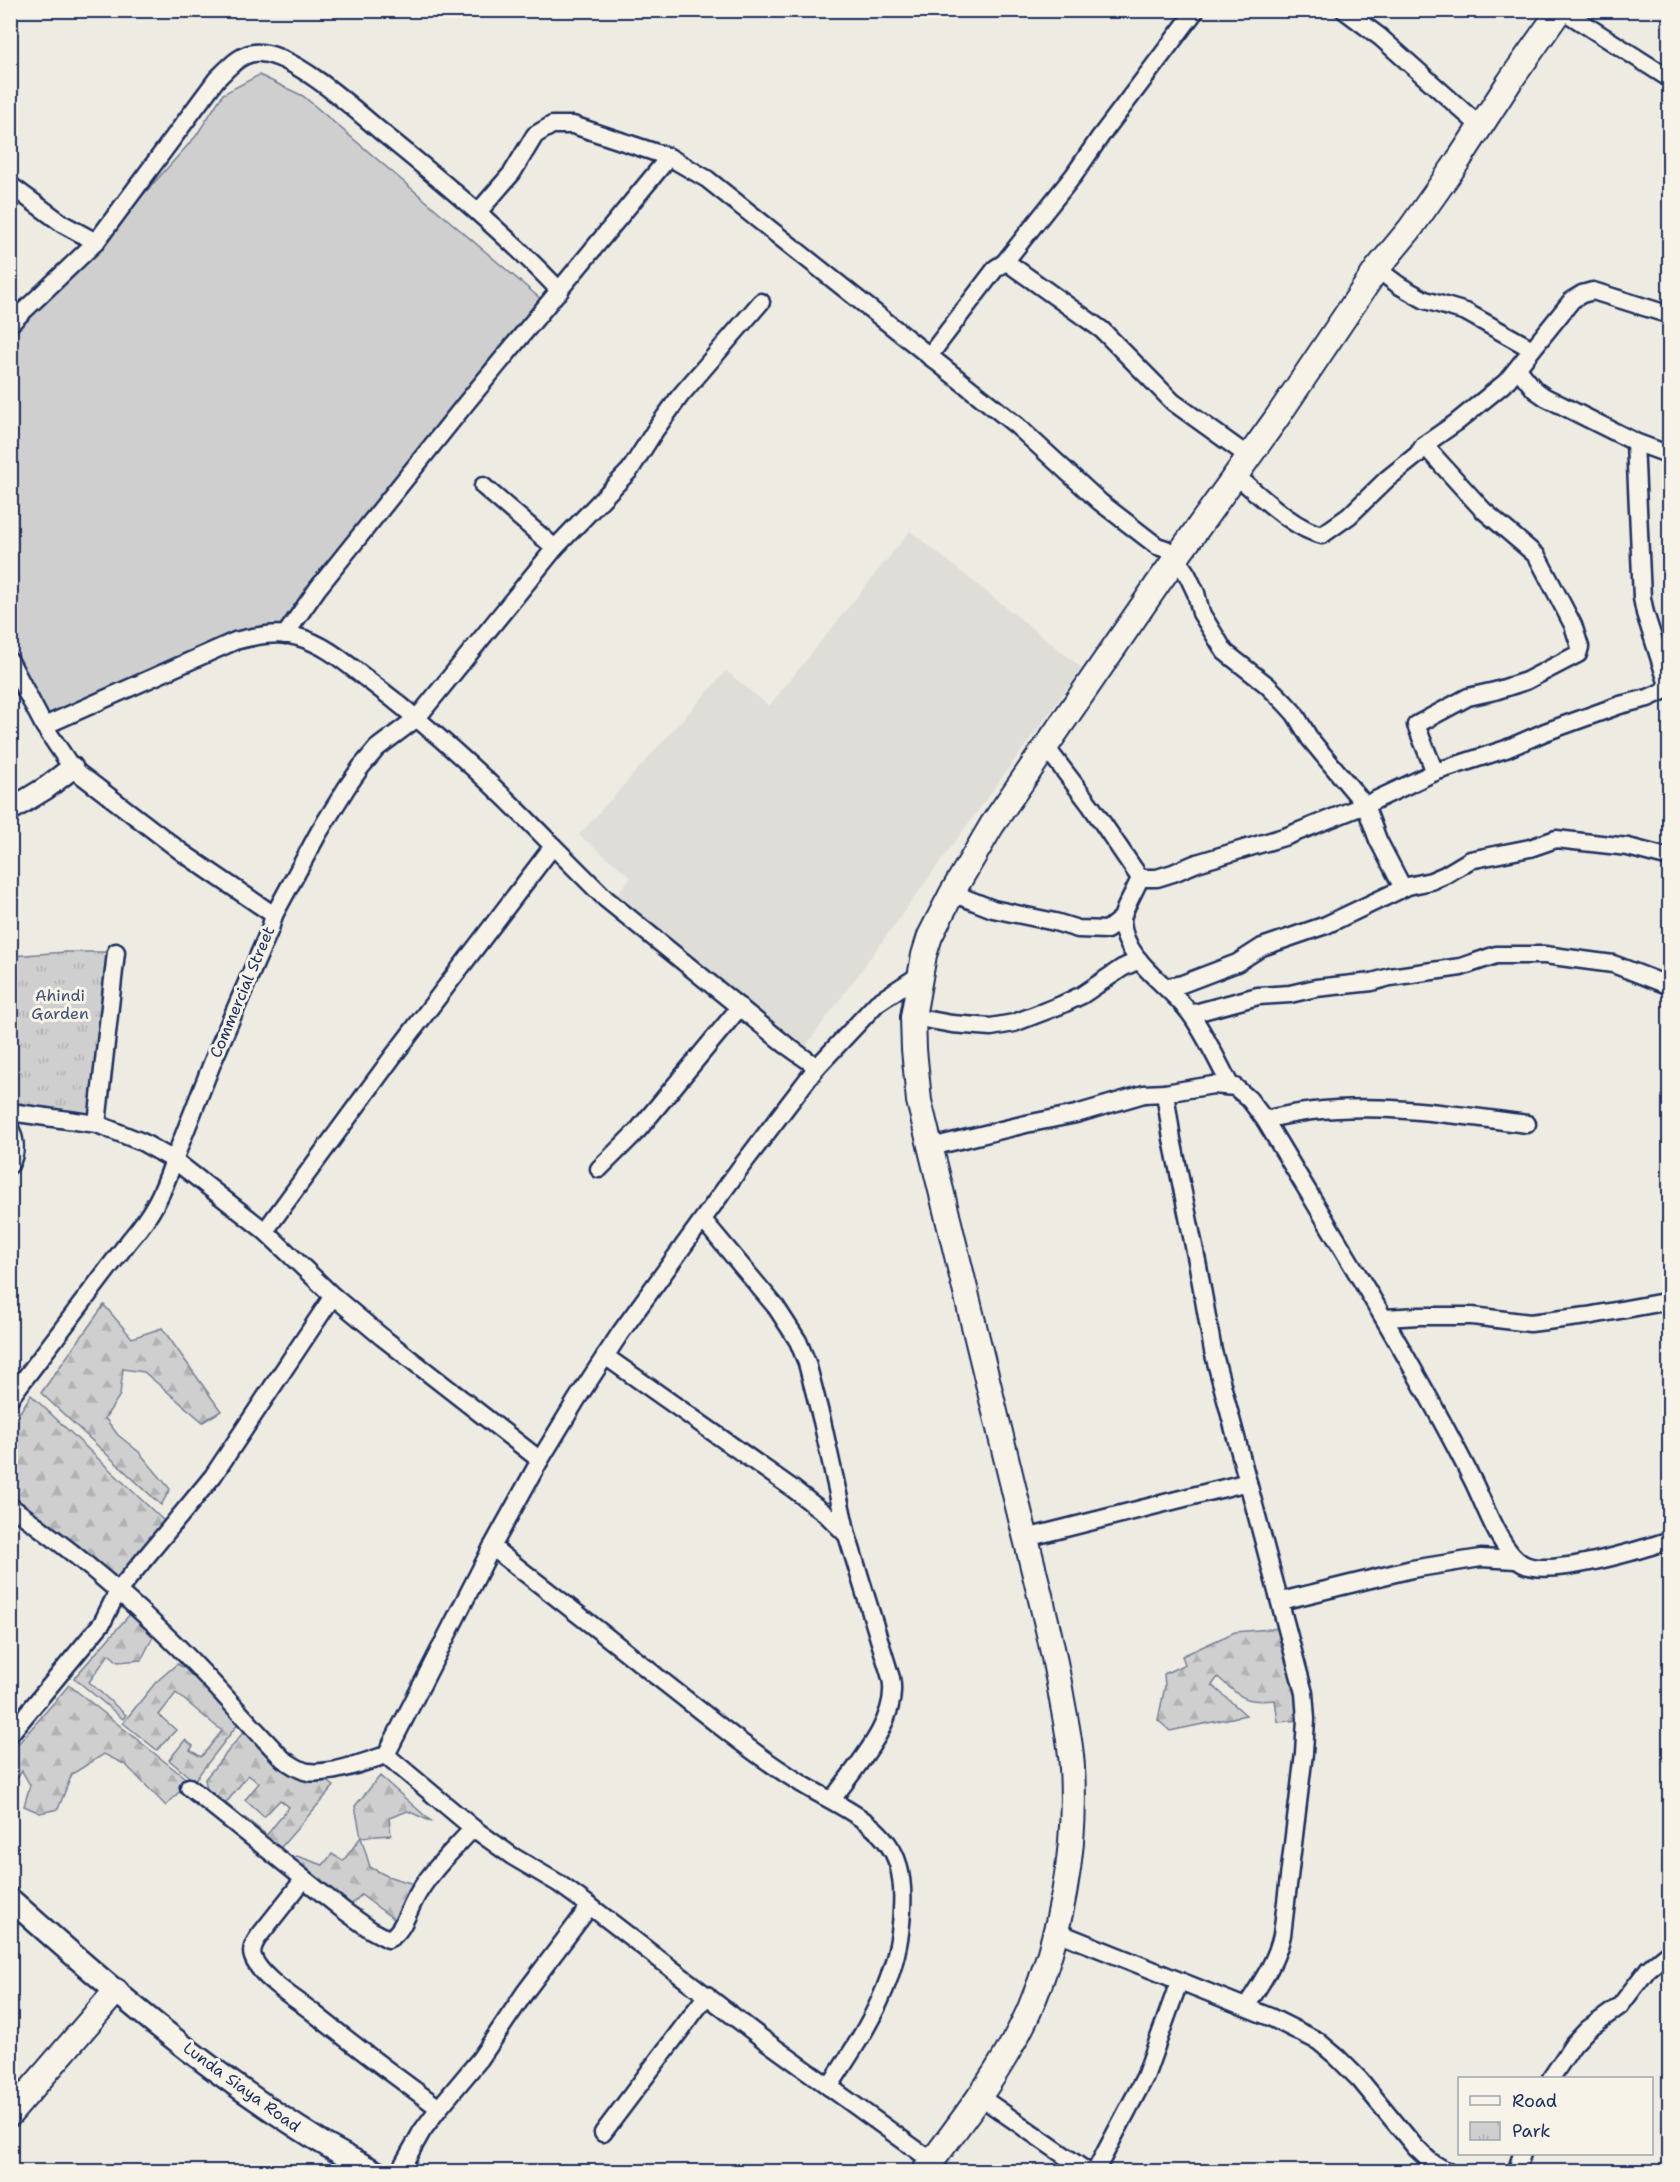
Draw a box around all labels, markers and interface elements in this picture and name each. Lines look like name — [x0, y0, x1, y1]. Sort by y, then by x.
street label: Commercial Street — [205, 923, 279, 1061]
park label: Ahindi Garden — [31, 985, 89, 1024]
street label: Lunda Siaya Road — [179, 2037, 305, 2137]
legend — [1458, 2077, 1653, 2155]
text: Road — [1512, 2089, 1557, 2113]
text: Park — [1512, 2119, 1551, 2143]

